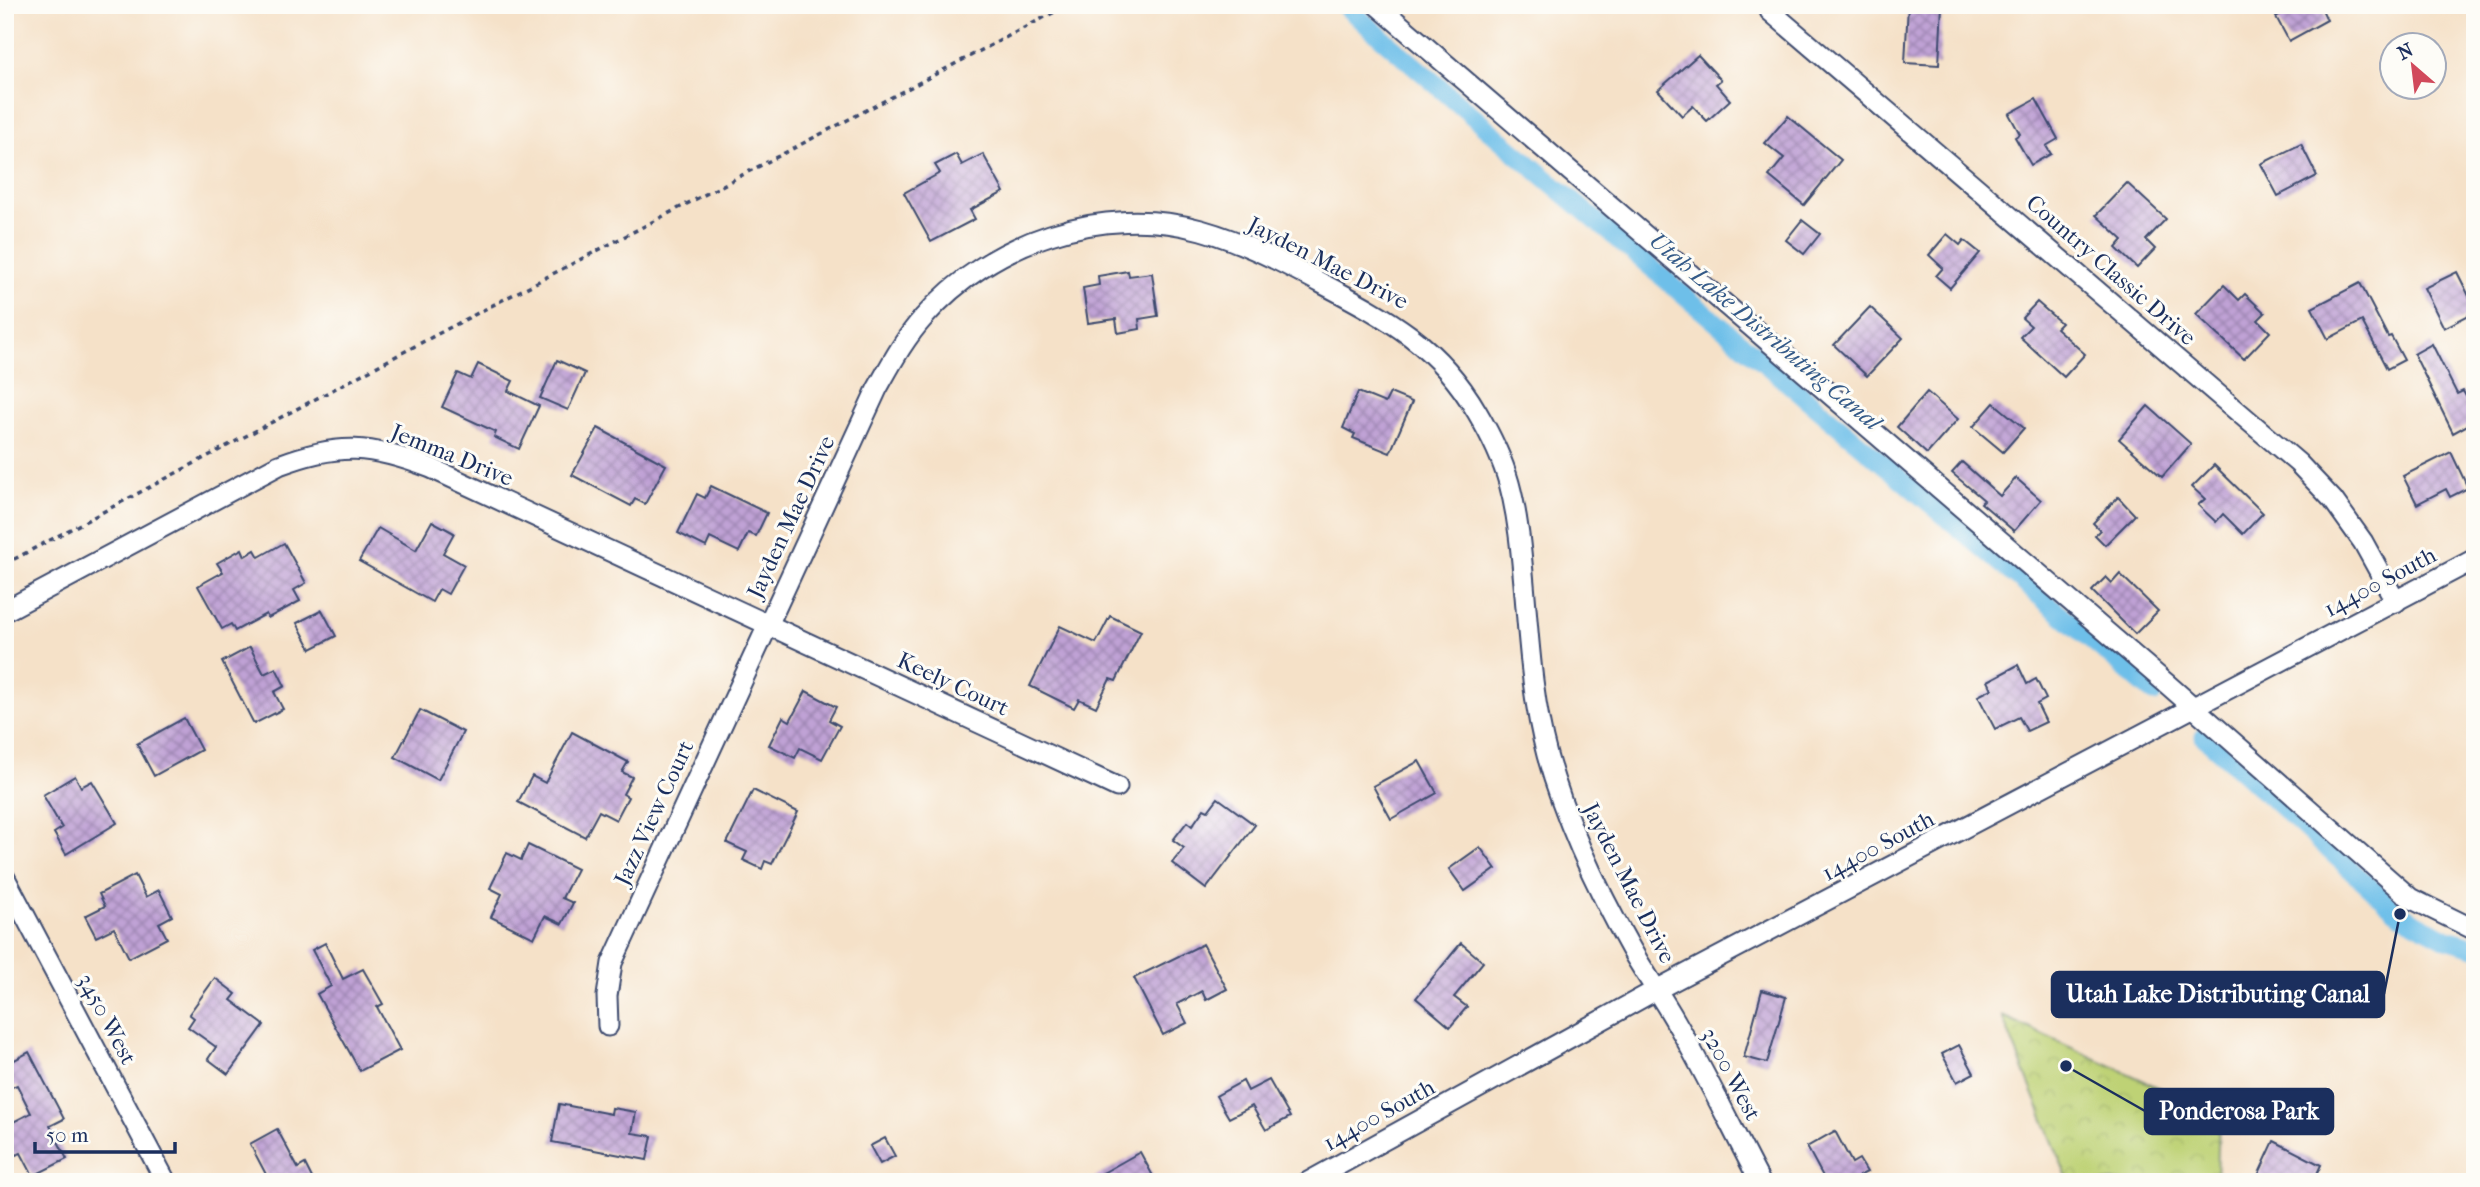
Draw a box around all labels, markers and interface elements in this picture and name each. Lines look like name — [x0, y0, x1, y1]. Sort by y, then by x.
north arrow — [2378, 32, 2448, 102]
text: N — [2394, 39, 2418, 65]
street label: Country Classic Drive — [2021, 189, 2201, 351]
street label: Jayden Mae Drive — [1242, 210, 1413, 315]
water label: Utah Lake Distributing Canal — [1644, 226, 1889, 438]
street label: Jemma Drive — [385, 417, 517, 492]
street label: Jayden Mae Drive — [741, 431, 840, 604]
street label: 14400 South — [2319, 541, 2441, 623]
street label: Keely Court — [893, 646, 1013, 722]
street label: Jazz View Court — [608, 736, 699, 892]
street label: Jayden Mae Drive — [1576, 797, 1681, 968]
street label: 14400 South — [1817, 805, 1939, 887]
street label: 3450 West — [72, 969, 142, 1069]
callout: Utah Lake Distributing Canal — [2052, 972, 2384, 1017]
text: Utah Lake Distributing Canal — [2065, 980, 2370, 1008]
street label: 3200 West — [1695, 1023, 1767, 1125]
street label: 14400 South — [1319, 1073, 1439, 1157]
callout: Ponderosa Park — [2145, 1089, 2333, 1134]
text: Ponderosa Park — [2159, 1097, 2320, 1125]
scale bar — [35, 1110, 175, 1154]
text: 50 m — [46, 1123, 89, 1147]

